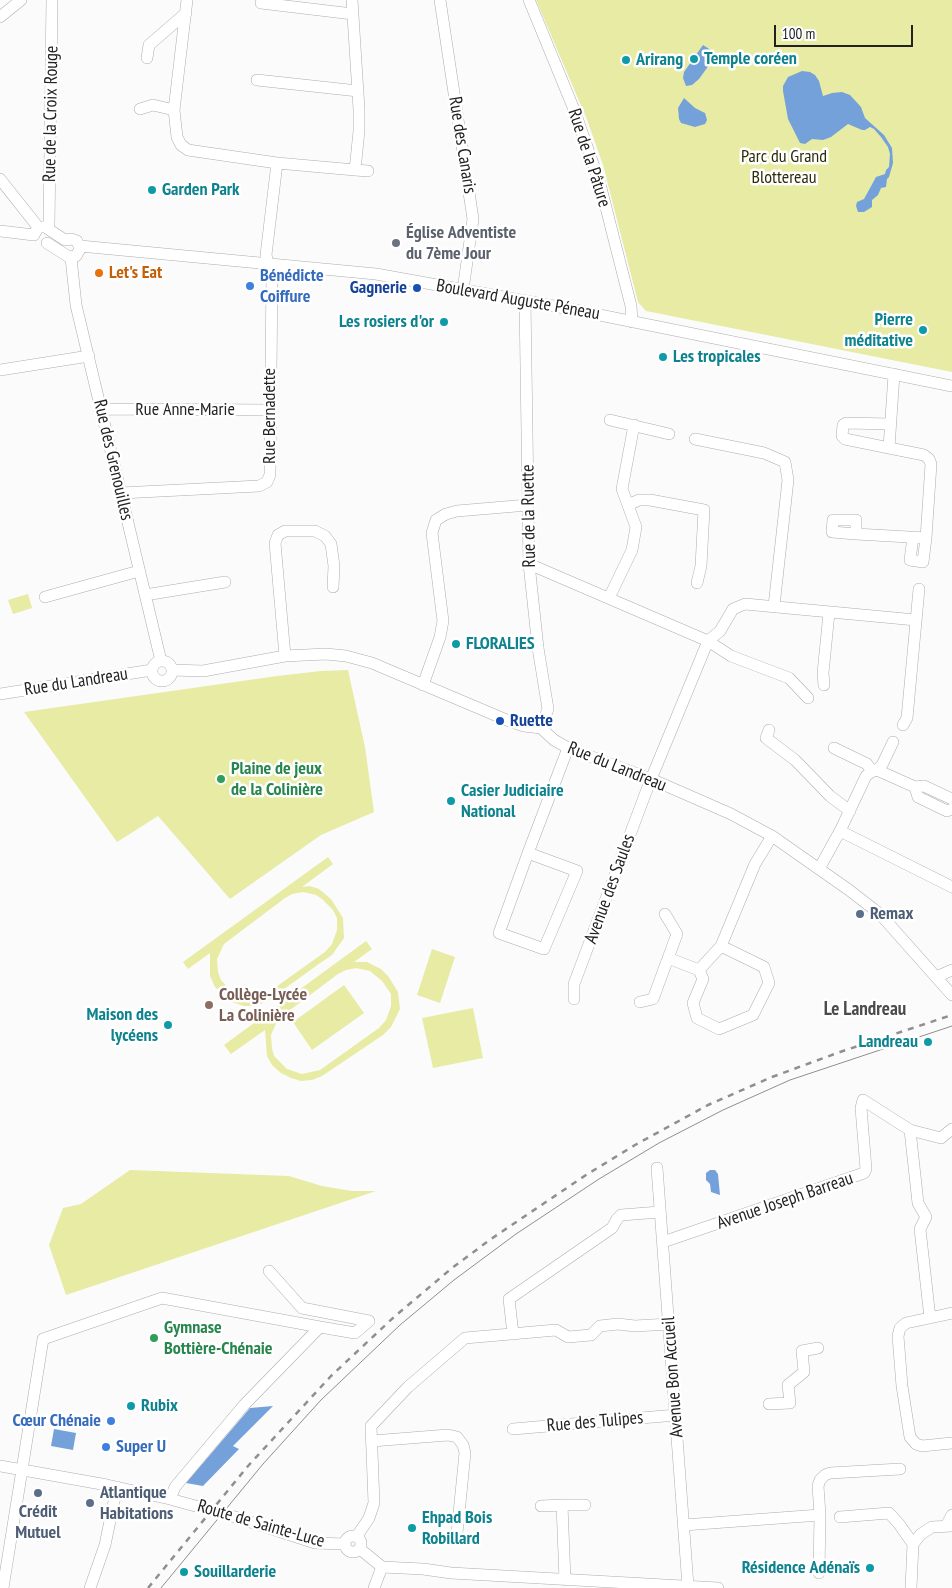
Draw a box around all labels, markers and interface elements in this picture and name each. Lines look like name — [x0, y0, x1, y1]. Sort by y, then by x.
scale bar — [777, 15, 916, 47]
text: 100 m — [782, 24, 815, 43]
street label: Rue de la Croix Rouge — [39, 46, 63, 182]
place label: Temple coréen — [704, 48, 797, 70]
place label: Arirang — [636, 49, 683, 71]
marker: Temple coréen — [688, 53, 700, 65]
marker: Arirang — [620, 54, 632, 66]
street label: Rue des Canaris — [444, 95, 480, 195]
street label: Rue de la Pâture — [563, 106, 615, 210]
park label: Parc du Grand Blottereau — [741, 146, 827, 188]
place label: Garden Park — [162, 179, 240, 201]
marker: Garden Park — [146, 184, 158, 196]
place label: Église Adventiste du 7ème Jour — [406, 222, 516, 264]
marker: Église Adventiste du 7ème Jour — [390, 237, 402, 249]
place label: Let's Eat — [109, 262, 162, 284]
place label: Bénédicte Coiffure — [260, 265, 324, 308]
marker: Let's Eat — [93, 267, 105, 279]
street label: Boulevard Auguste Péneau — [435, 275, 601, 325]
place label: Gagnerie — [350, 277, 407, 299]
marker: Bénédicte Coiffure — [244, 280, 256, 292]
marker: Gagnerie — [411, 282, 423, 294]
place label: Pierre méditative — [845, 309, 913, 352]
place label: Les rosiers d'or — [339, 311, 434, 333]
marker: Les rosiers d'or — [438, 316, 450, 328]
marker: Pierre méditative — [917, 324, 929, 336]
place label: Les tropicales — [673, 346, 761, 368]
marker: Les tropicales — [657, 351, 669, 363]
street label: Rue Bernadette — [259, 368, 281, 464]
street label: Rue des Grenouilles — [89, 397, 137, 523]
street label: Rue Anne-Marie — [135, 399, 235, 421]
street label: Rue de la Ruette — [517, 464, 541, 568]
place label: FLORALIES — [466, 633, 535, 655]
marker: FLORALIES — [450, 638, 462, 650]
street label: Rue du Landreau — [23, 663, 129, 701]
place label: Ruette — [510, 710, 553, 732]
marker: Ruette — [494, 715, 506, 727]
street label: Rue du Landreau — [564, 737, 670, 797]
place label: Plaine de jeux de la Colinière — [231, 758, 323, 801]
marker: Plaine de jeux de la Colinière — [215, 773, 227, 785]
place label: Casier Judiciaire National — [461, 780, 564, 822]
marker: Casier Judiciaire National — [445, 795, 457, 807]
street label: Avenue des Saules — [580, 831, 640, 947]
place label: Remax — [870, 903, 913, 925]
marker: Remax — [854, 908, 866, 920]
place label: Collège-Lycée La Colinière — [219, 984, 307, 1026]
marker: Collège-Lycée La Colinière — [203, 999, 215, 1011]
district label: Le Landreau — [824, 999, 906, 1021]
place label: Maison des lycéens — [86, 1004, 158, 1046]
marker: Maison des lycéens — [162, 1019, 174, 1031]
place label: Landreau — [858, 1031, 918, 1053]
marker: Landreau — [922, 1036, 934, 1048]
street label: Avenue Joseph Barreau — [714, 1168, 856, 1234]
street label: Avenue Bon Accueil — [658, 1316, 688, 1438]
place label: Gymnase Bottière-Chénaie — [164, 1317, 273, 1360]
marker: Gymnase Bottière-Chénaie — [148, 1332, 160, 1344]
place label: Rubix — [141, 1395, 178, 1417]
marker: Rubix — [125, 1400, 137, 1412]
street label: Rue des Tulipes — [546, 1407, 644, 1437]
place label: Cœur Chénaie — [12, 1410, 101, 1432]
marker: Cœur Chénaie — [105, 1415, 117, 1427]
place label: Super U — [116, 1436, 166, 1458]
marker: Super U — [100, 1441, 112, 1453]
place label: Atlantique Habitations — [100, 1482, 173, 1525]
marker: Crédit Mutuel — [32, 1487, 44, 1499]
street label: Route de Sainte-Luce — [195, 1496, 327, 1552]
marker: Atlantique Habitations — [84, 1497, 96, 1509]
place label: Crédit Mutuel — [15, 1501, 61, 1544]
place label: Ehpad Bois Robillard — [422, 1507, 492, 1550]
marker: Ehpad Bois Robillard — [406, 1522, 418, 1534]
place label: Résidence Adénaïs — [742, 1557, 860, 1579]
place label: Souillarderie — [194, 1561, 276, 1583]
marker: Résidence Adénaïs — [864, 1562, 876, 1574]
marker: Souillarderie — [178, 1566, 190, 1578]

